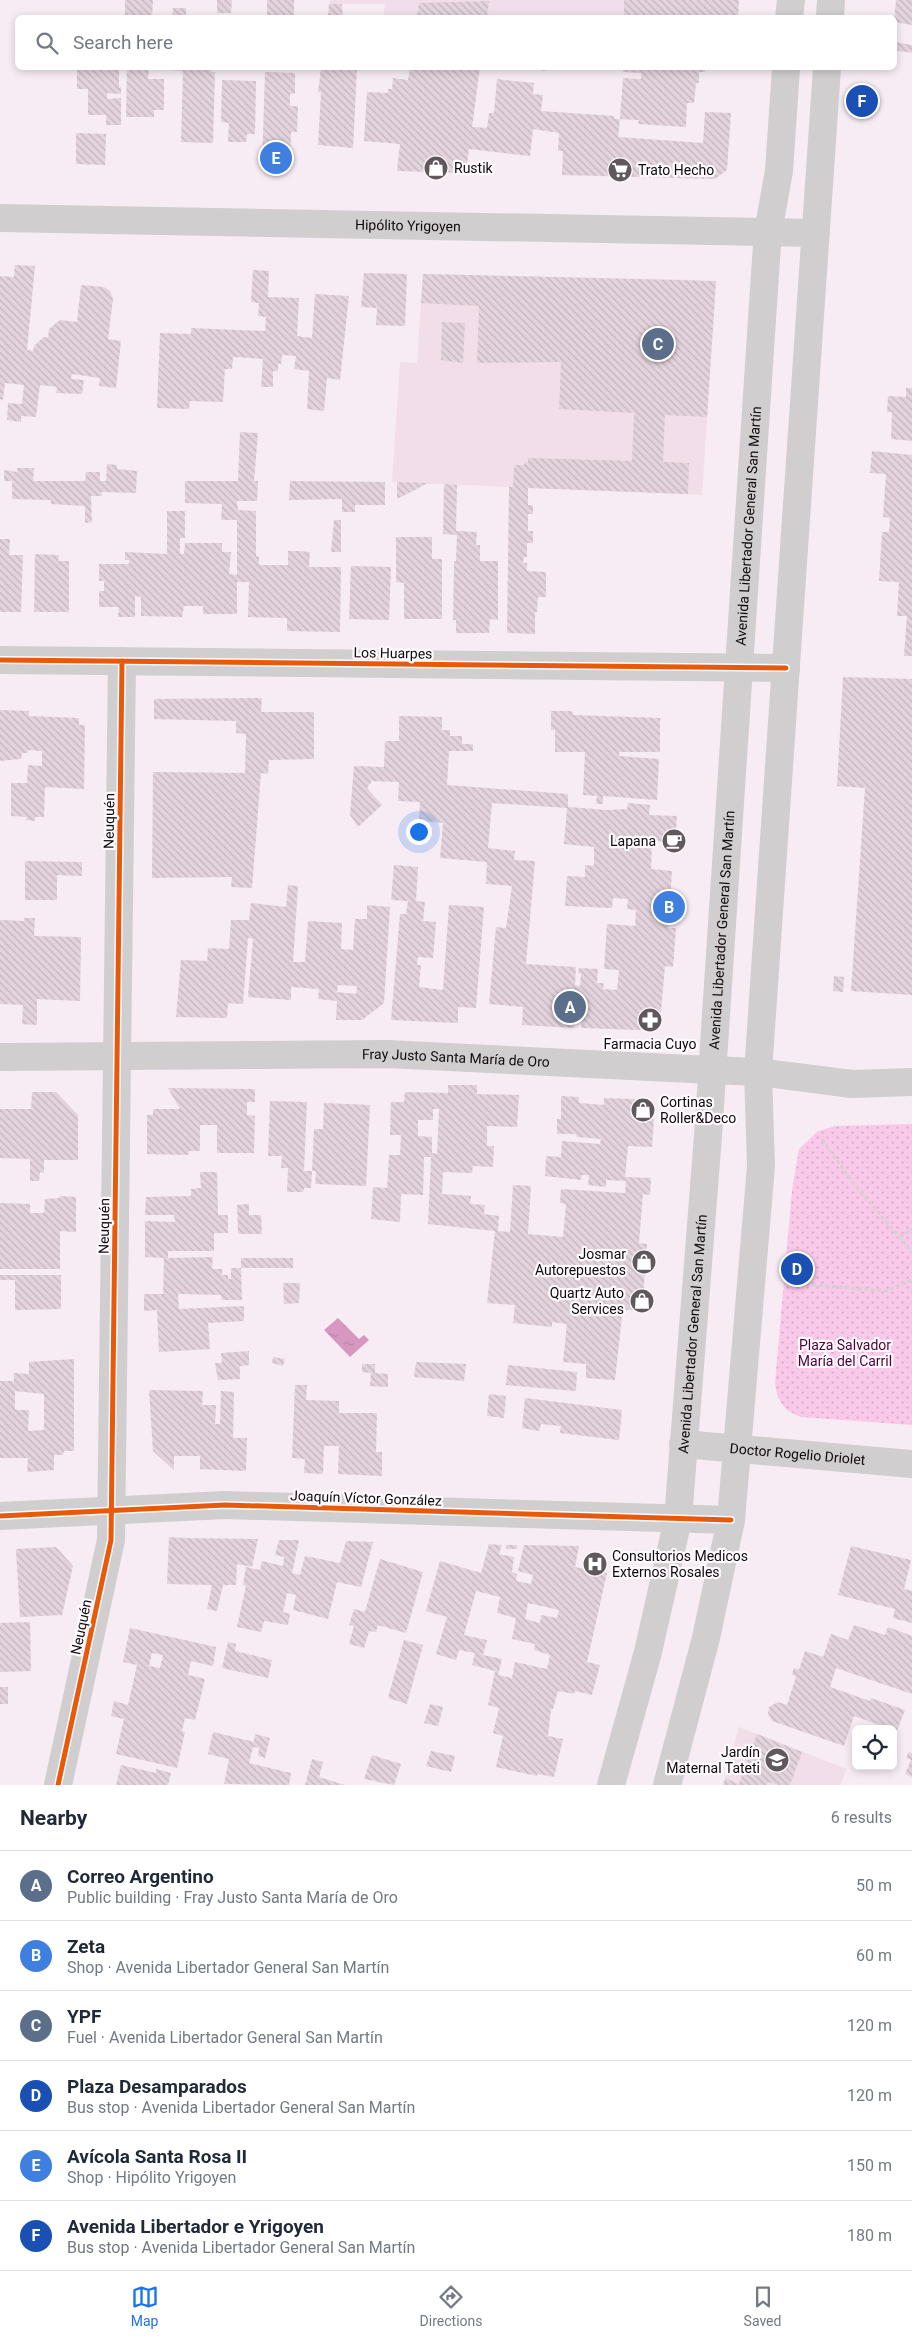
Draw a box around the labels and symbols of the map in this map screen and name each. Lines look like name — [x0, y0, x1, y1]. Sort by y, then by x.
pin: F — [846, 82, 878, 120]
pin: E — [260, 139, 292, 177]
shop icon: Rustik — [423, 155, 449, 181]
supermarket icon: Trato Hecho — [607, 157, 633, 183]
place label: Rustik — [454, 160, 494, 176]
place label: Trato Hecho — [638, 162, 714, 178]
street label: Hipólito Yrigoyen — [355, 217, 461, 234]
pin: C — [642, 325, 674, 363]
street label: Avenida Libertador General San Martín — [732, 406, 764, 646]
street label: Los Huarpes — [353, 644, 433, 662]
street label: Neuquén — [101, 793, 117, 849]
street label: Avenida Libertador General San Martín — [706, 810, 738, 1050]
your location — [406, 819, 432, 845]
cafe icon: Lapana — [661, 828, 687, 854]
place label: Lapana — [610, 833, 656, 849]
pin: B — [653, 888, 685, 926]
pin: A — [554, 988, 586, 1026]
pharmacy icon: Farmacia Cuyo — [637, 1007, 663, 1033]
place label: Farmacia Cuyo — [604, 1036, 696, 1052]
street label: Fray Justo Santa María de Oro — [362, 1046, 550, 1070]
place label: Cortinas Roller&Deco — [660, 1094, 736, 1126]
shop icon: Cortinas Roller&Deco — [630, 1097, 656, 1123]
street label: Neuquén — [96, 1198, 112, 1254]
street label: Avenida Libertador General San Martín — [675, 1214, 710, 1454]
place label: Josmar Autorepuestos — [535, 1246, 626, 1278]
shop icon: Josmar Autorepuestos — [631, 1249, 657, 1275]
pin: D — [781, 1250, 813, 1288]
place label: Quartz Auto Services — [550, 1285, 624, 1317]
shop icon: Quartz Auto Services — [629, 1288, 655, 1314]
park label: Plaza Salvador María del Carril — [798, 1337, 892, 1369]
street label: Doctor Rogelio Driolet — [729, 1440, 866, 1468]
street label: Joaquín Víctor González — [290, 1487, 442, 1509]
place label: Consultorios Medicos Externos Rosales — [612, 1548, 748, 1580]
hospital icon: Consultorios Medicos Externos Rosales — [582, 1551, 608, 1577]
street label: Neuquén — [67, 1598, 95, 1656]
place label: Jardín Maternal Tateti — [666, 1744, 760, 1776]
school or university icon: Jardín Maternal Tateti — [764, 1747, 790, 1773]

